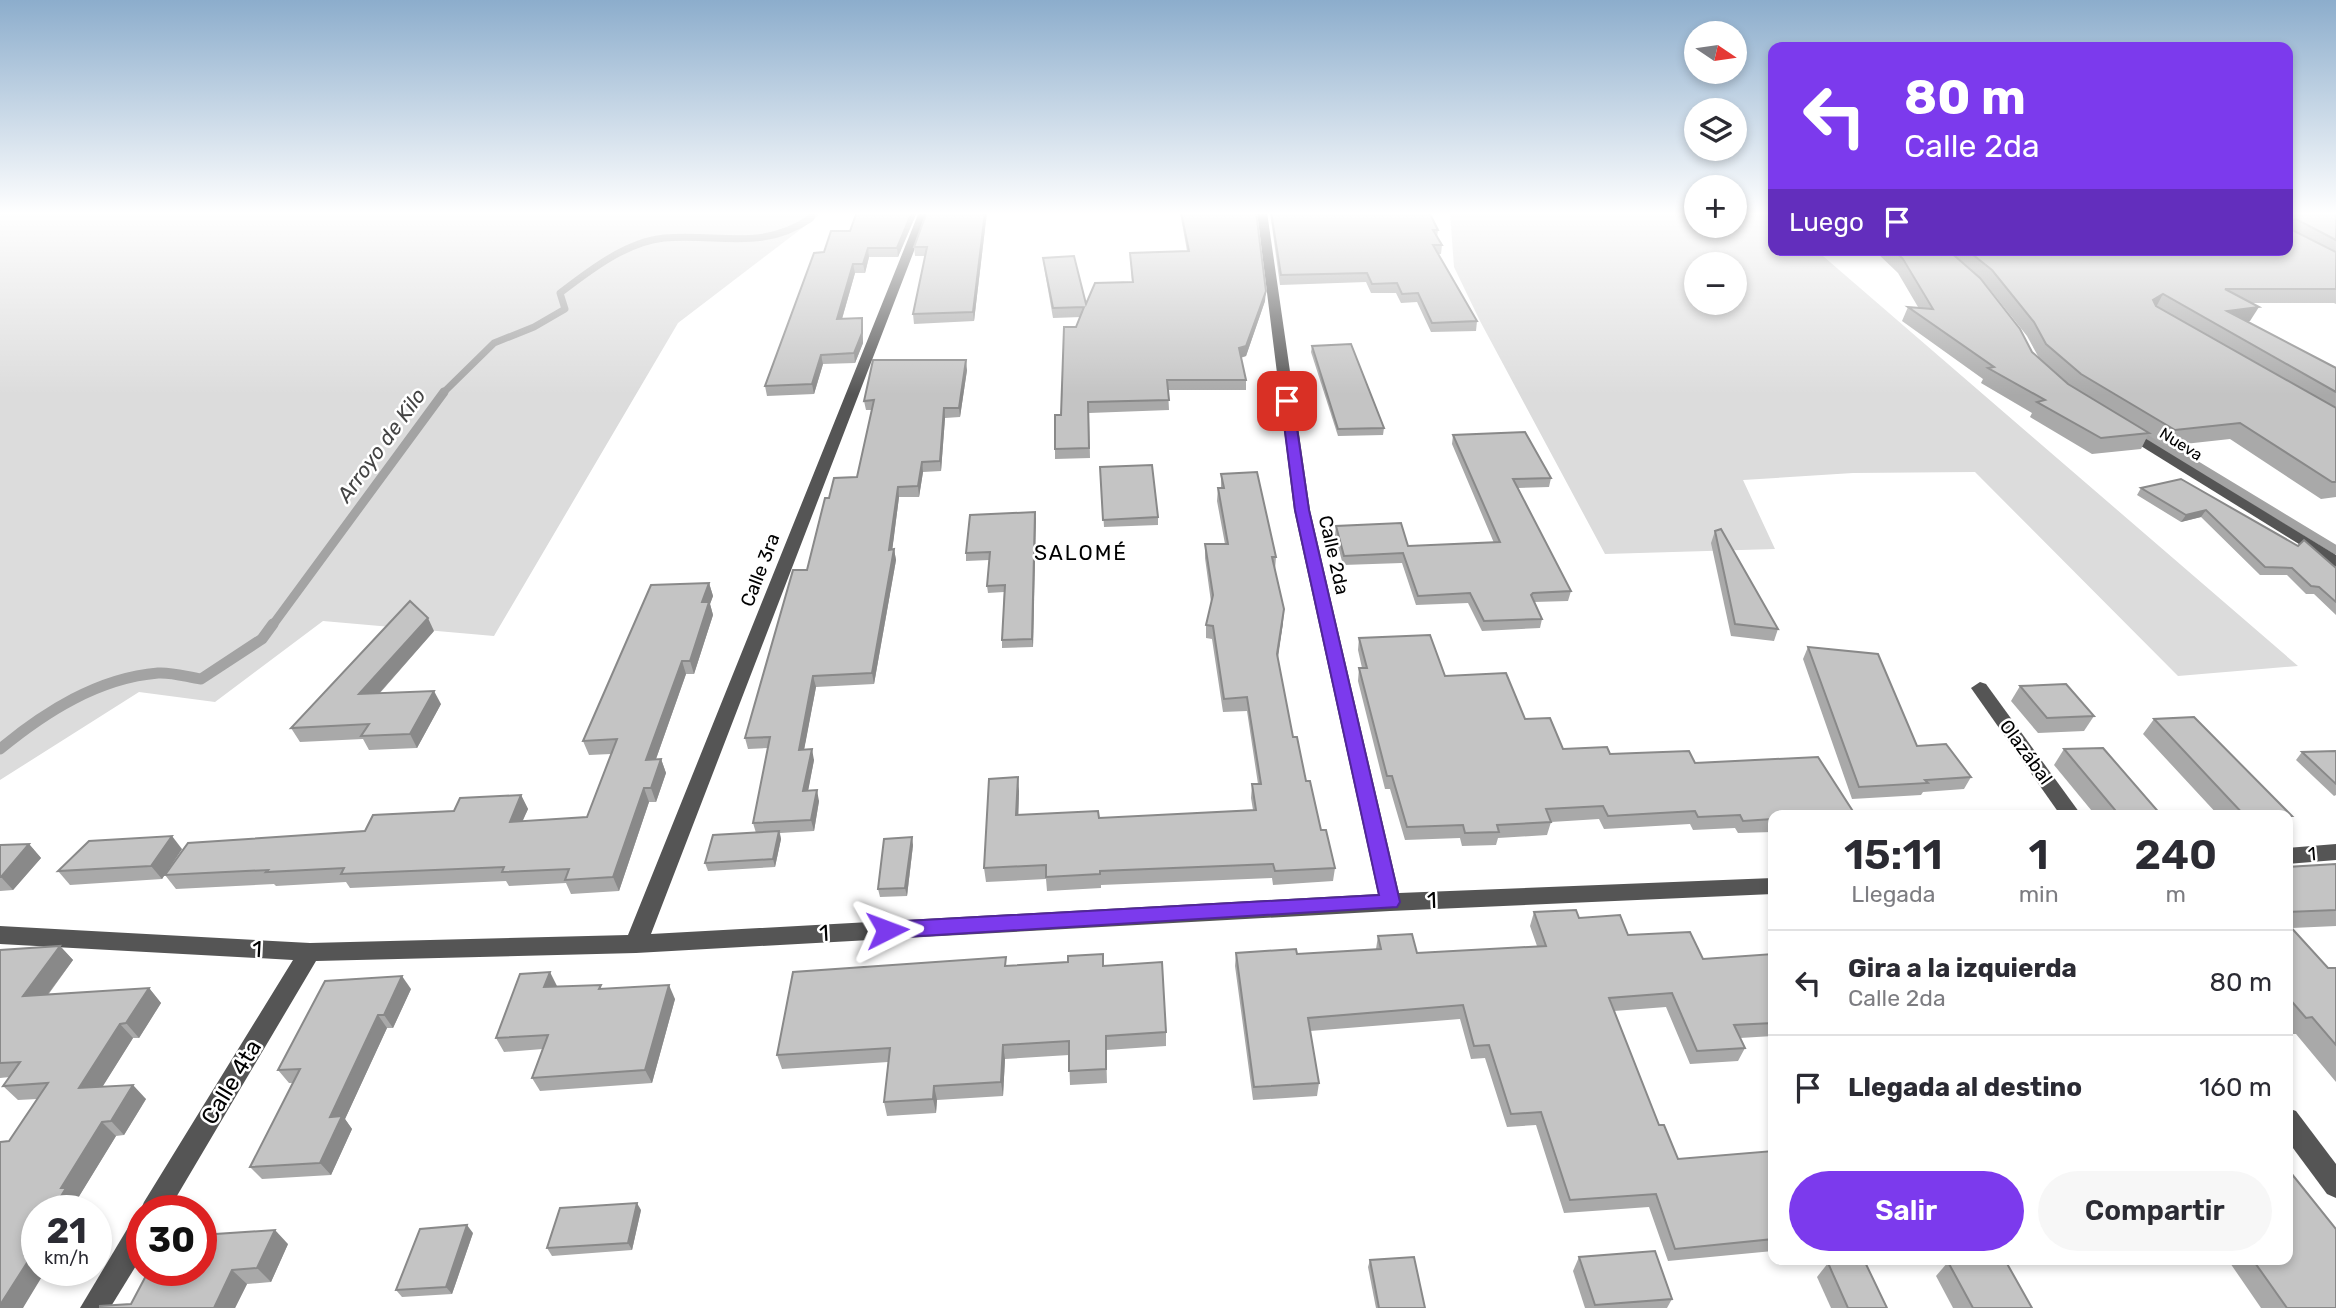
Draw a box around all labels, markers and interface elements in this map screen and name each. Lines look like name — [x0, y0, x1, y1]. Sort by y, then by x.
north arrow — [1684, 21, 1746, 84]
map controls — [1684, 21, 1747, 315]
text: 80 m — [1904, 68, 2026, 126]
icon: left — [1789, 70, 1880, 161]
button: layers — [1684, 98, 1747, 161]
text: Calle 2da — [1904, 127, 2040, 165]
button: + — [1684, 175, 1747, 238]
icon: arrive — [1878, 203, 1916, 241]
text: Luego — [1789, 207, 1864, 238]
button: − — [1684, 252, 1747, 315]
pin — [1257, 371, 1317, 431]
icon: arrive — [1268, 382, 1306, 420]
water label: Arroyo de Kilo — [331, 383, 431, 507]
street label: Nueva — [2156, 424, 2206, 464]
street label: Calle 2da — [1314, 513, 1354, 597]
street label: Calle 3ra — [736, 530, 784, 610]
district label: SALOMÉ — [1034, 540, 1128, 565]
street label: Olazábal — [1995, 715, 2057, 789]
text: 15:11 — [1844, 830, 1943, 880]
text: 1 — [2029, 830, 2049, 880]
text: 240 — [2135, 830, 2217, 880]
street label: 1 — [2307, 842, 2317, 866]
text: Llegada — [1851, 880, 1935, 908]
text: min — [2019, 880, 2059, 908]
text: m — [2166, 880, 2186, 908]
street label: 1 — [1427, 886, 1437, 914]
position arrow — [850, 893, 924, 967]
street label: 1 — [818, 919, 830, 947]
street label: 1 — [251, 935, 263, 963]
text: Gira a la izquierda — [1848, 953, 2077, 984]
icon: left — [1789, 964, 1827, 1002]
text: 80 m — [2209, 967, 2272, 998]
text: Calle 2da — [1848, 984, 1946, 1012]
street label: Calle 4ta — [195, 1035, 267, 1129]
icon: arrive — [1789, 1069, 1827, 1107]
text: Llegada al destino — [1848, 1072, 2082, 1103]
text: 160 m — [2199, 1072, 2272, 1103]
button: Salir — [1789, 1171, 2024, 1251]
button: Compartir — [2038, 1171, 2272, 1251]
speed limit sign: 30 — [126, 1195, 217, 1286]
text: 21 — [46, 1210, 87, 1252]
text: km/h — [44, 1247, 89, 1269]

